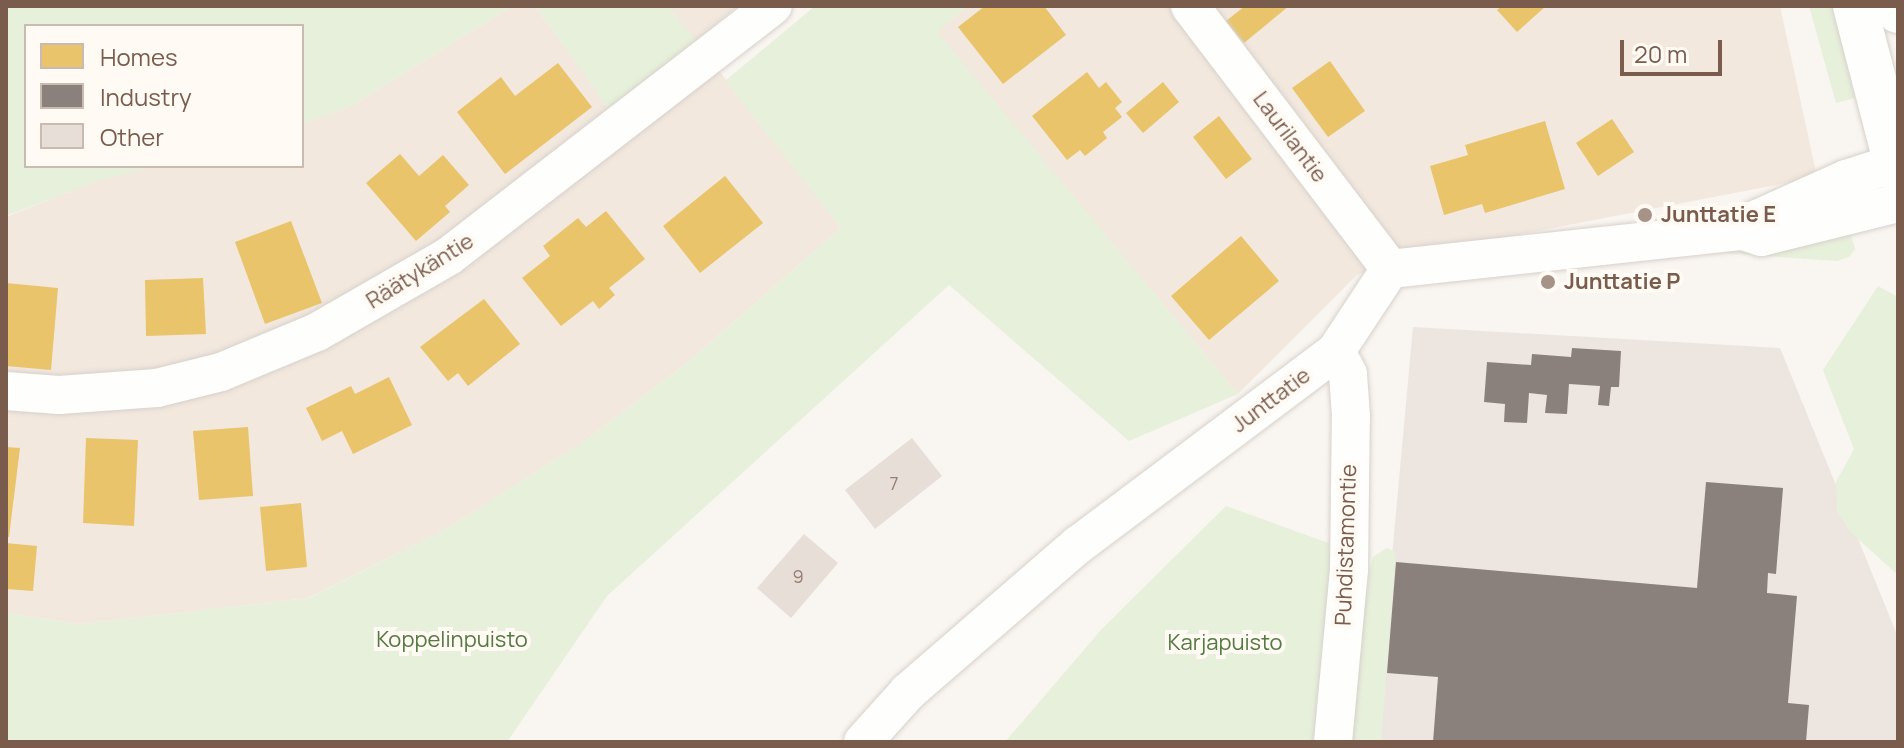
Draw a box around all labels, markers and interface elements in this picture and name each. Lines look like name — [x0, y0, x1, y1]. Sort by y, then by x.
legend — [24, 24, 304, 168]
scale bar — [1624, 24, 1726, 74]
text: 20 m — [1634, 37, 1687, 70]
text: Homes — [100, 40, 178, 73]
text: Industry — [100, 80, 192, 113]
street label: Laurilantie — [1247, 86, 1333, 188]
text: Other — [100, 120, 164, 153]
place label: Junttatie E — [1661, 202, 1776, 228]
marker: Junttatie E — [1636, 206, 1654, 224]
street label: Räätykäntie — [362, 228, 478, 314]
place label: Junttatie P — [1564, 269, 1680, 295]
marker: Junttatie P — [1539, 273, 1557, 291]
street label: Junttatie — [1226, 362, 1316, 438]
street label: Puhdistamontie — [1330, 464, 1362, 626]
house number: 7 — [889, 472, 899, 494]
house number: 9 — [792, 565, 804, 587]
park label: Koppelinpuisto — [376, 627, 528, 653]
park label: Karjapuisto — [1167, 630, 1283, 656]

